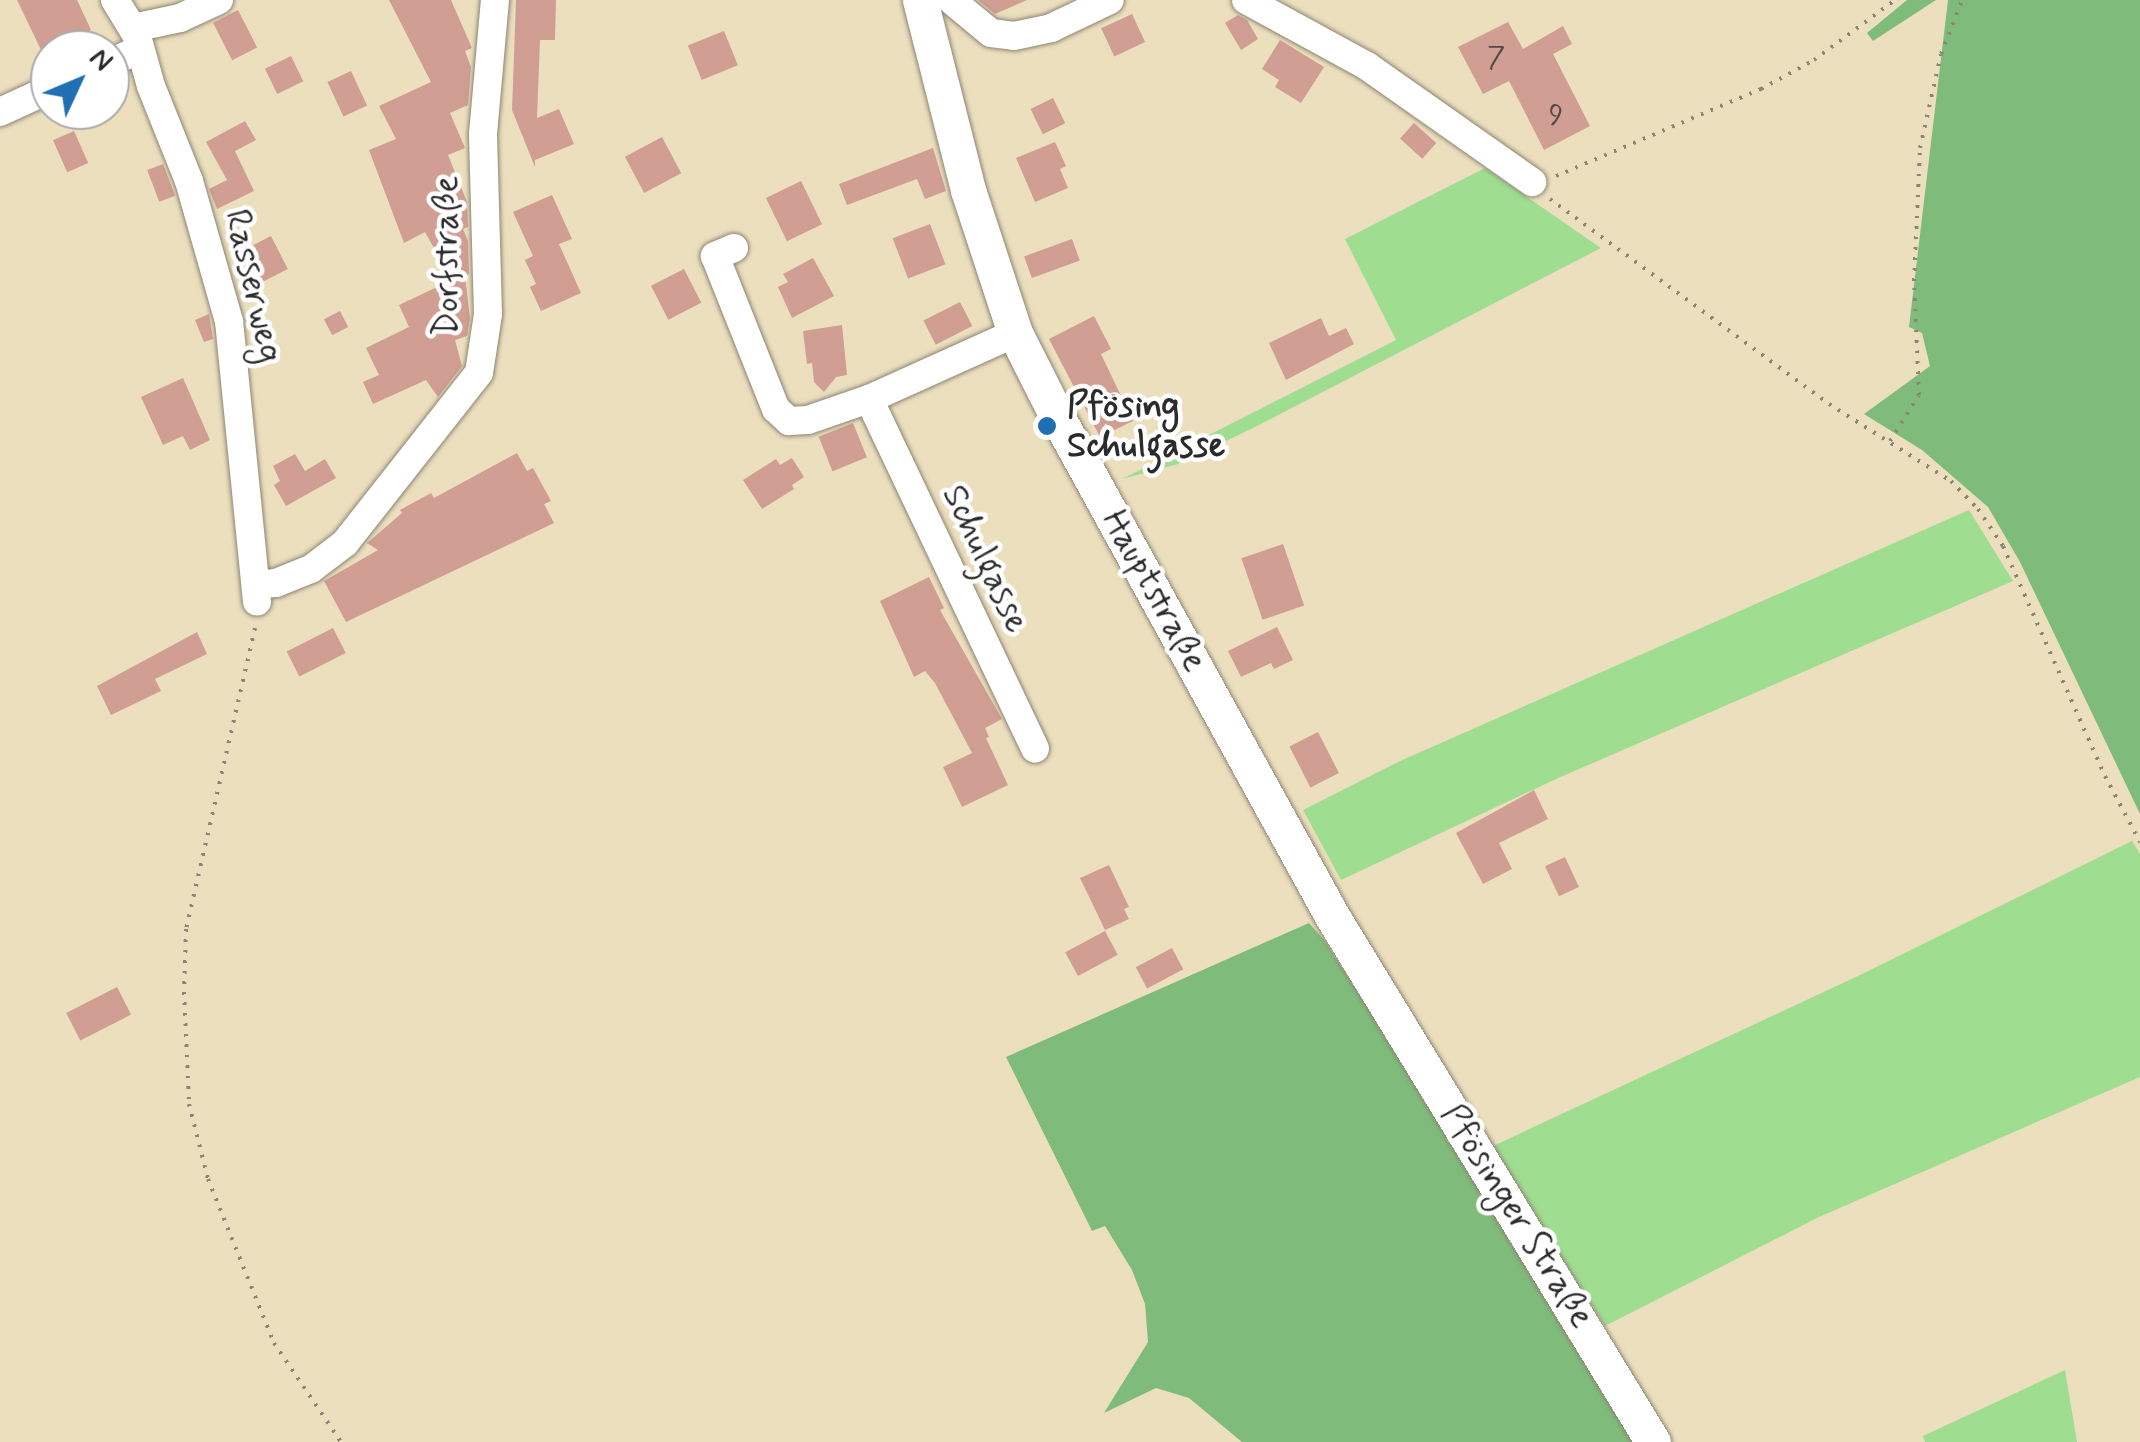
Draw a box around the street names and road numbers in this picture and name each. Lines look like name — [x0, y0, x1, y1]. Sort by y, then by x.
street label: Dorfstraße — [426, 176, 468, 336]
street label: Rasserweg — [215, 205, 291, 367]
street label: Schulgasse — [933, 478, 1037, 640]
street label: Hauptstraße — [1092, 503, 1216, 679]
street label: Pfösinger Straße — [1431, 1097, 1603, 1335]

